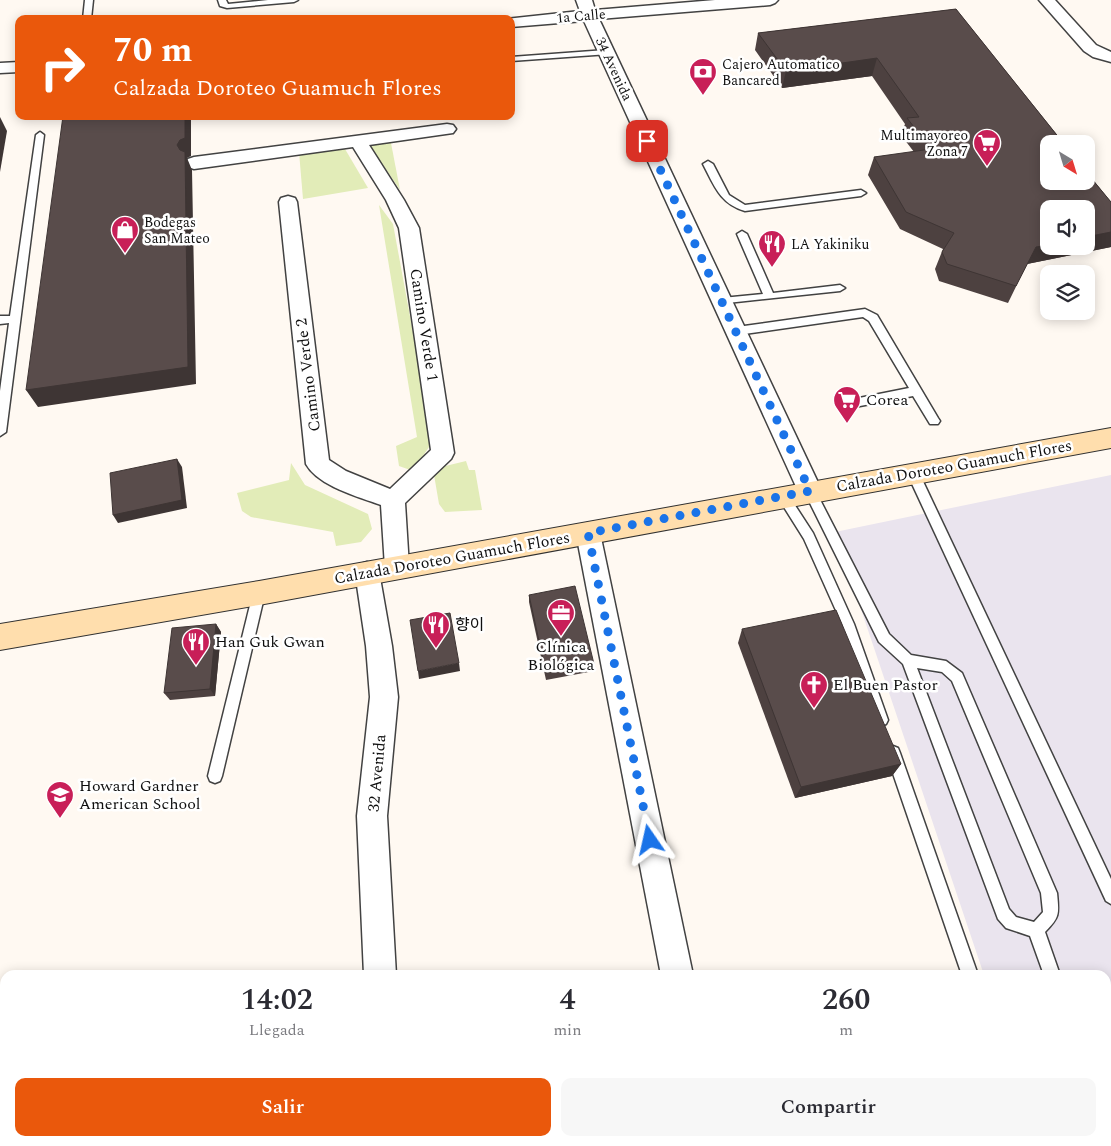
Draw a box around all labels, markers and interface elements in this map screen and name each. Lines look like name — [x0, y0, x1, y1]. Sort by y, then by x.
street label: 1a Calle — [556, 3, 607, 29]
text: 70 m — [113, 24, 193, 77]
street label: 34 Avenida — [590, 34, 638, 104]
icon: right — [30, 35, 95, 100]
place label: Cajero Automatico Bancared — [722, 54, 840, 91]
bank icon: Cajero Automatico Bancared — [688, 57, 718, 96]
text: Calzada Doroteo Guamuch Flores — [113, 72, 442, 105]
pin — [626, 120, 668, 162]
place label: Multimayoreo Zona 7 — [880, 125, 968, 162]
icon: arrive — [633, 127, 661, 155]
supermarket icon: Multimayoreo Zona 7 — [972, 128, 1002, 167]
north arrow — [1040, 135, 1095, 190]
map controls — [1040, 135, 1095, 320]
button: sound — [1040, 200, 1095, 255]
place label: Bodegas San Mateo — [144, 212, 210, 249]
shop icon: Bodegas San Mateo — [110, 215, 140, 254]
restaurant icon: LA Yakiniku — [757, 229, 787, 268]
place label: LA Yakiniku — [791, 234, 869, 255]
button: layers — [1040, 265, 1095, 320]
street label: Camino Verde 1 — [403, 267, 445, 383]
street label: Camino Verde 2 — [289, 317, 327, 433]
supermarket icon: Corea — [832, 385, 862, 424]
place label: Corea — [866, 388, 908, 412]
street label: Calzada Doroteo Guamuch Flores — [834, 433, 1074, 499]
street label: Calzada Doroteo Guamuch Flores — [332, 525, 572, 591]
office icon: Clínica Biológica — [546, 598, 576, 637]
restaurant icon: 향이 — [421, 610, 451, 649]
place label: 향이 — [455, 613, 484, 637]
restaurant icon: Han Guk Gwan — [181, 627, 211, 666]
place label: Han Guk Gwan — [215, 630, 325, 654]
place label: Clínica Biológica — [528, 635, 595, 677]
church icon: El Buen Pastor — [799, 670, 829, 709]
place label: El Buen Pastor — [833, 673, 938, 697]
street label: 32 Avenida — [362, 733, 392, 813]
place label: Howard Gardner American School — [79, 774, 201, 816]
school or university icon: Howard Gardner American School — [45, 780, 75, 819]
position arrow — [623, 813, 675, 865]
text: 14:02 — [241, 977, 313, 1023]
text: 4 — [559, 977, 575, 1023]
text: 260 — [822, 977, 870, 1023]
text: Llegada — [249, 1018, 305, 1042]
text: min — [553, 1018, 581, 1042]
text: m — [839, 1018, 853, 1042]
button: Salir — [15, 1078, 551, 1136]
button: Compartir — [561, 1078, 1096, 1136]

